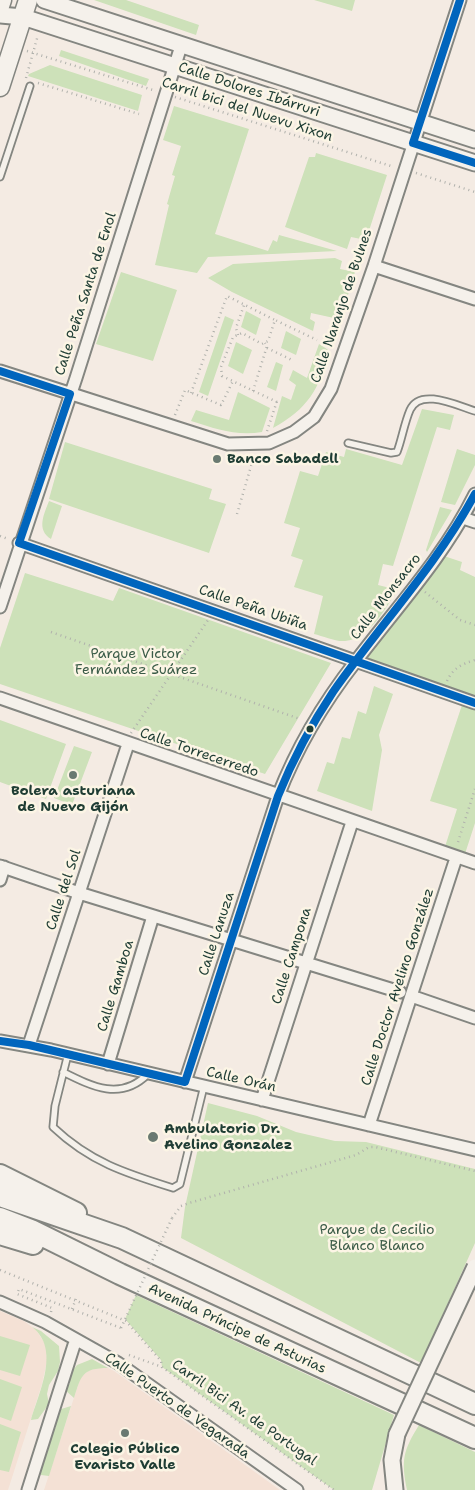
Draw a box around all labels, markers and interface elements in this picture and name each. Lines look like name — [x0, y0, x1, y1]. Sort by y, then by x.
street label: Calle Dolores Ibárruri — [176, 59, 322, 121]
street label: Carril bici del Nuevu Xixon — [159, 74, 335, 146]
street label: Calle Peña Santa de Enol — [52, 210, 120, 378]
street label: Calle Naranjo de Bulnes — [308, 227, 376, 385]
place label: Banco Sabadell — [227, 451, 339, 467]
marker: Banco Sabadell — [211, 453, 223, 465]
street label: Calle Monsacro — [347, 551, 425, 643]
street label: Calle Peña Ubiña — [196, 582, 310, 634]
park label: Parque Victor Fernández Suárez — [75, 646, 197, 679]
unlabelled marker — [305, 724, 315, 734]
street label: Calle Torrecerredo — [137, 725, 261, 781]
marker: Bolera asturiana de Nuevo Gijón — [67, 769, 79, 781]
place label: Bolera asturiana de Nuevo Gijón — [11, 783, 135, 816]
street label: Calle del Sol — [43, 848, 85, 932]
street label: Calle Doctor Avelino González — [358, 886, 438, 1088]
street label: Calle Lanuza — [196, 890, 238, 978]
street label: Calle Campona — [268, 905, 316, 1007]
street label: Calle Gamboa — [94, 938, 138, 1034]
street label: Calle Orán — [205, 1064, 277, 1096]
place label: Ambulatorio Dr. Avelino Gonzalez — [164, 1121, 292, 1154]
marker: Ambulatorio Dr. Avelino Gonzalez — [146, 1130, 160, 1144]
park label: Parque de Cecilio Blanco Blanco — [320, 1222, 434, 1254]
street label: Avenida Príncipe de Asturias — [145, 1280, 329, 1378]
street label: Calle Puerto de Vegarada — [101, 1349, 253, 1463]
street label: Carril Bici Av. de Portugal — [168, 1356, 320, 1470]
marker: Colegio Público Evaristo Valle — [119, 1427, 131, 1439]
place label: Colegio Público Evaristo Valle — [70, 1441, 180, 1474]

